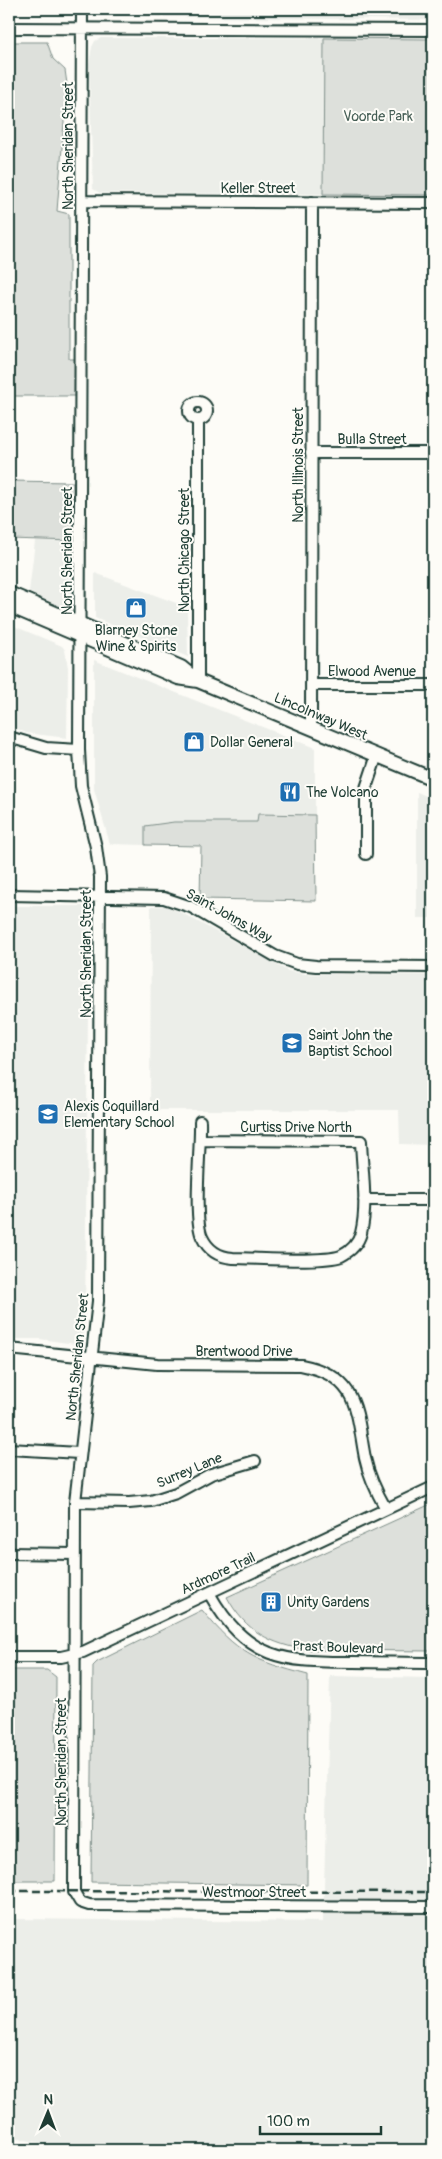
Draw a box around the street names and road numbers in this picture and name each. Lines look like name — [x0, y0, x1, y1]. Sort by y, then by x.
street label: North Sheridan Street — [60, 82, 77, 210]
street label: Keller Street — [221, 180, 296, 197]
street label: North Illinois Street — [290, 407, 307, 523]
street label: Bulla Street — [337, 431, 407, 448]
street label: North Sheridan Street — [59, 487, 76, 615]
street label: North Chicago Street — [176, 488, 193, 612]
street label: Elwood Avenue — [328, 663, 416, 680]
street label: Lincolnway West — [272, 689, 370, 744]
street label: Saint Johns Way — [183, 885, 275, 946]
street label: North Sheridan Street — [78, 890, 95, 1018]
street label: Curtiss Drive North — [240, 1119, 352, 1136]
street label: North Sheridan Street — [62, 1292, 93, 1422]
street label: Brentwood Drive — [196, 1343, 293, 1360]
street label: Surrey Lane — [154, 1449, 225, 1492]
street label: Ardmore Trail — [178, 1549, 258, 1598]
street label: Prast Boulevard — [292, 1637, 384, 1658]
street label: North Sheridan Street — [53, 1698, 70, 1826]
street label: Westmoor Street — [202, 1884, 306, 1901]

